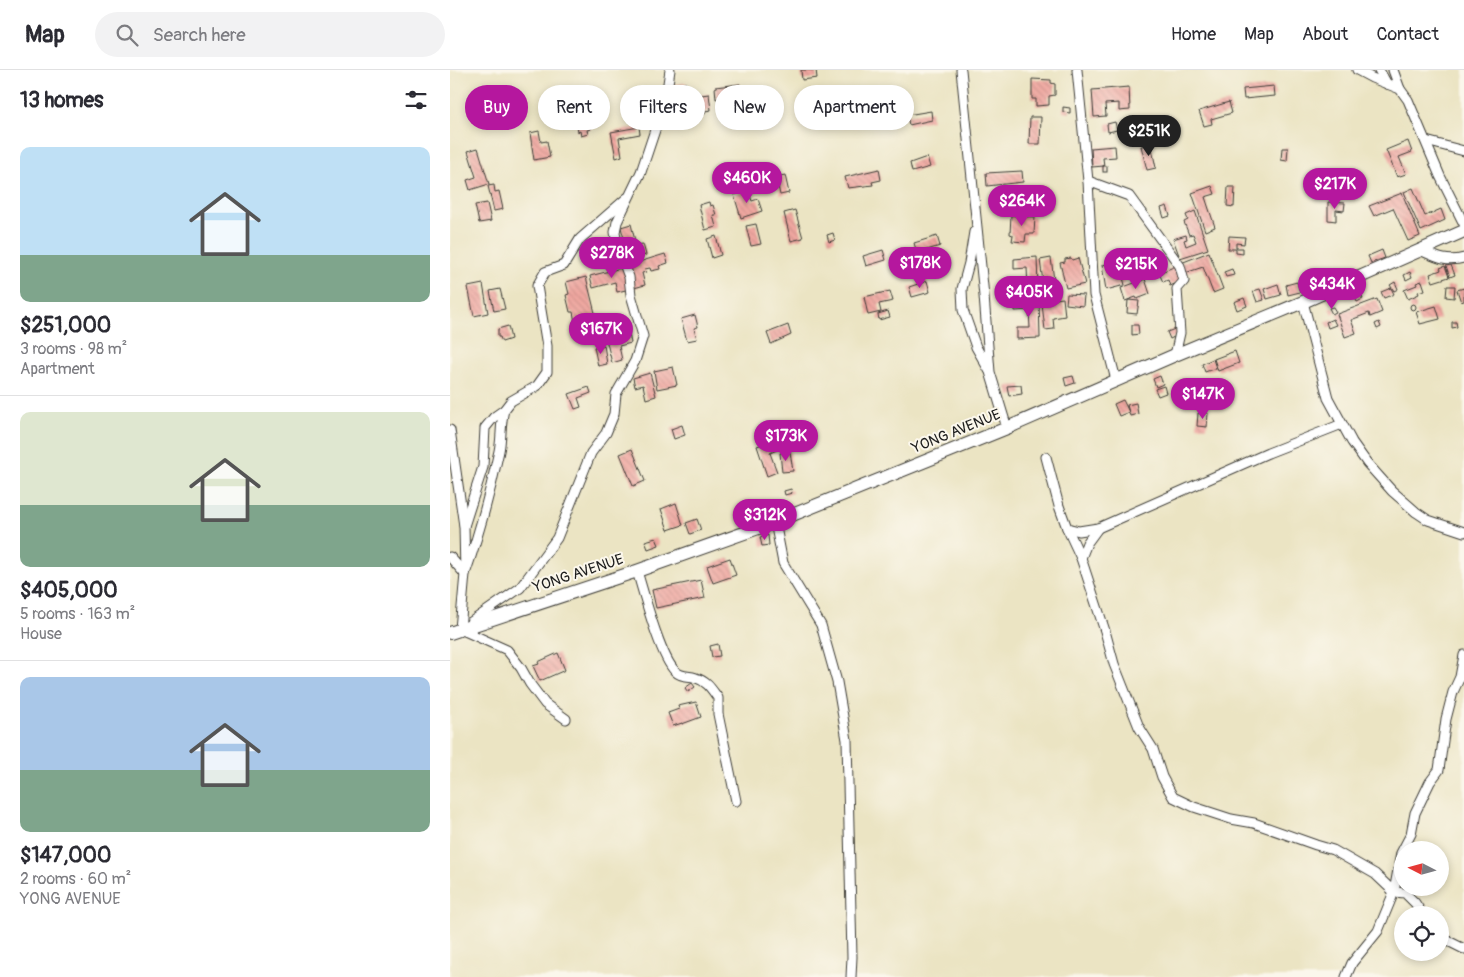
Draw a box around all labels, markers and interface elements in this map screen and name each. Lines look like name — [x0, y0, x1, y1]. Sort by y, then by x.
search box — [95, 12, 445, 57]
text: Map — [25, 20, 65, 49]
icon: search — [113, 21, 141, 49]
text: Search here — [153, 23, 246, 47]
text: Home — [1171, 23, 1216, 46]
text: Map — [1244, 23, 1274, 46]
text: About — [1302, 23, 1348, 46]
text: Contact — [1376, 23, 1439, 46]
chip: Buy — [465, 85, 528, 130]
chip: Rent — [538, 85, 610, 130]
chip: Filters — [620, 85, 705, 130]
chip: New — [715, 85, 784, 130]
chip: Apartment — [794, 85, 914, 130]
icon: filters — [402, 86, 430, 114]
text: 13 homes — [20, 87, 103, 114]
pin: $251K — [1114, 114, 1184, 157]
text: $251K — [1128, 121, 1170, 141]
pin: $460K — [712, 162, 782, 204]
text: $460K — [723, 168, 771, 188]
pin: $217K — [1300, 168, 1370, 210]
text: $217K — [1314, 174, 1356, 194]
icon: home — [180, 179, 270, 269]
pin: $264K — [987, 184, 1057, 227]
text: $264K — [999, 191, 1045, 211]
pin: $278K — [577, 236, 647, 279]
text: $278K — [590, 243, 634, 263]
pin: $178K — [885, 246, 955, 289]
pin: $215K — [1101, 248, 1171, 290]
text: $178K — [899, 253, 941, 273]
text: $215K — [1115, 254, 1157, 274]
pin: $434K — [1297, 268, 1367, 310]
text: $434K — [1309, 274, 1355, 294]
pin: $405K — [994, 276, 1064, 318]
text: $405K — [1005, 282, 1053, 302]
text: $251,000 — [20, 312, 111, 339]
pin: $167K — [566, 312, 636, 355]
text: $167K — [580, 319, 622, 339]
text: 3 rooms · 98 m² — [20, 339, 127, 359]
text: Apartment — [20, 359, 95, 379]
pin: $147K — [1168, 378, 1238, 420]
text: $147K — [1182, 384, 1224, 404]
street label: YONG AVENUE — [908, 405, 1004, 458]
pin: $173K — [751, 420, 821, 462]
text: $173K — [765, 426, 807, 446]
icon: home — [180, 445, 270, 535]
pin: $312K — [730, 498, 800, 541]
text: $312K — [744, 505, 786, 525]
street label: YONG AVENUE — [529, 550, 626, 597]
text: $405,000 — [20, 577, 118, 604]
text: 5 rooms · 163 m² — [20, 604, 135, 624]
text: House — [20, 624, 62, 644]
icon: home — [180, 710, 270, 800]
north arrow — [1394, 841, 1449, 896]
map controls — [1394, 841, 1449, 961]
text: $147,000 — [20, 842, 111, 869]
text: 2 rooms · 60 m² — [20, 869, 131, 889]
text: YONG AVENUE — [20, 889, 121, 909]
button: locate — [1394, 906, 1449, 961]

